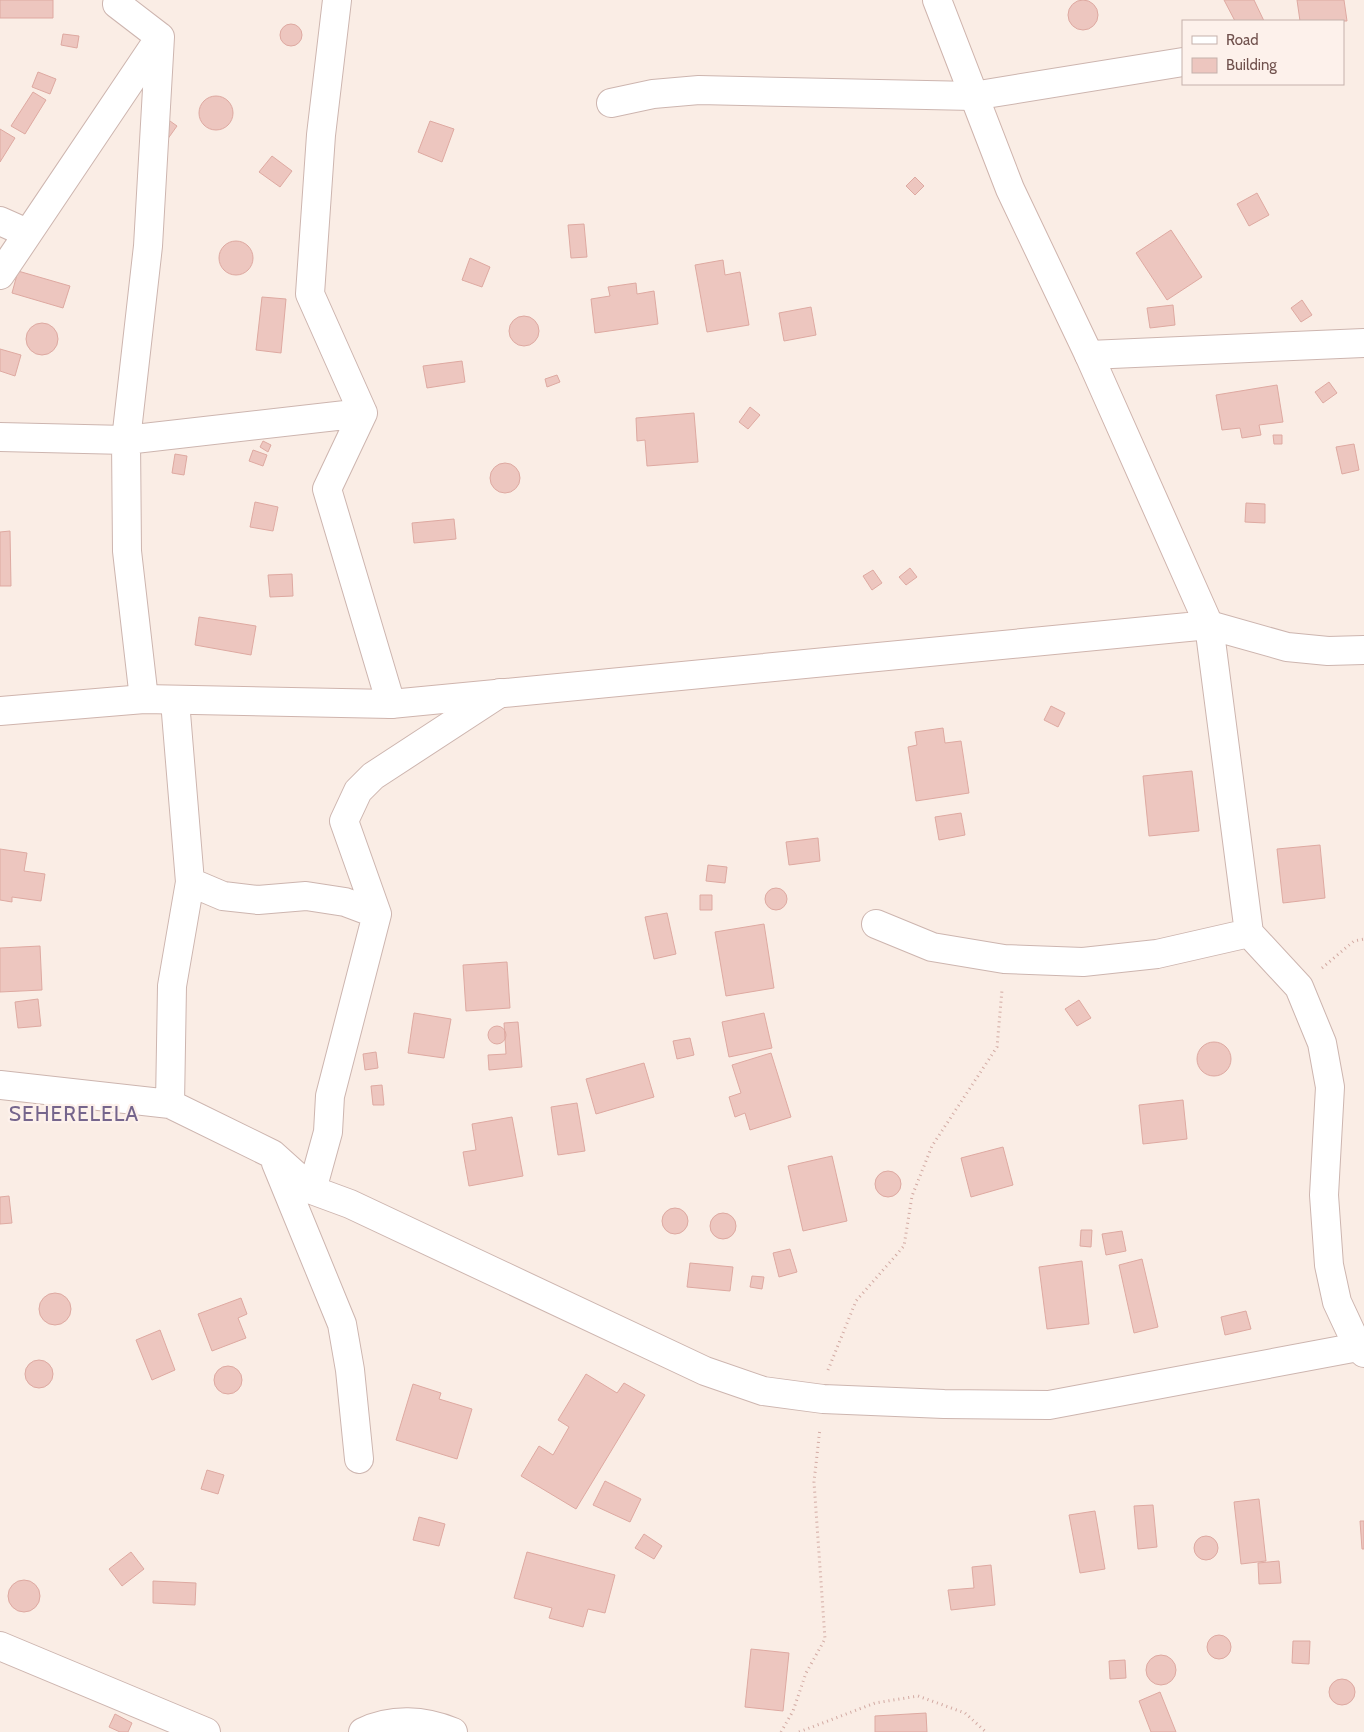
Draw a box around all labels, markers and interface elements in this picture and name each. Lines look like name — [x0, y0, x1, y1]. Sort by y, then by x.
legend — [1182, 20, 1344, 85]
text: Road — [1226, 31, 1259, 49]
text: Building — [1226, 56, 1277, 74]
district label: SEHERELELA — [9, 1101, 139, 1126]

